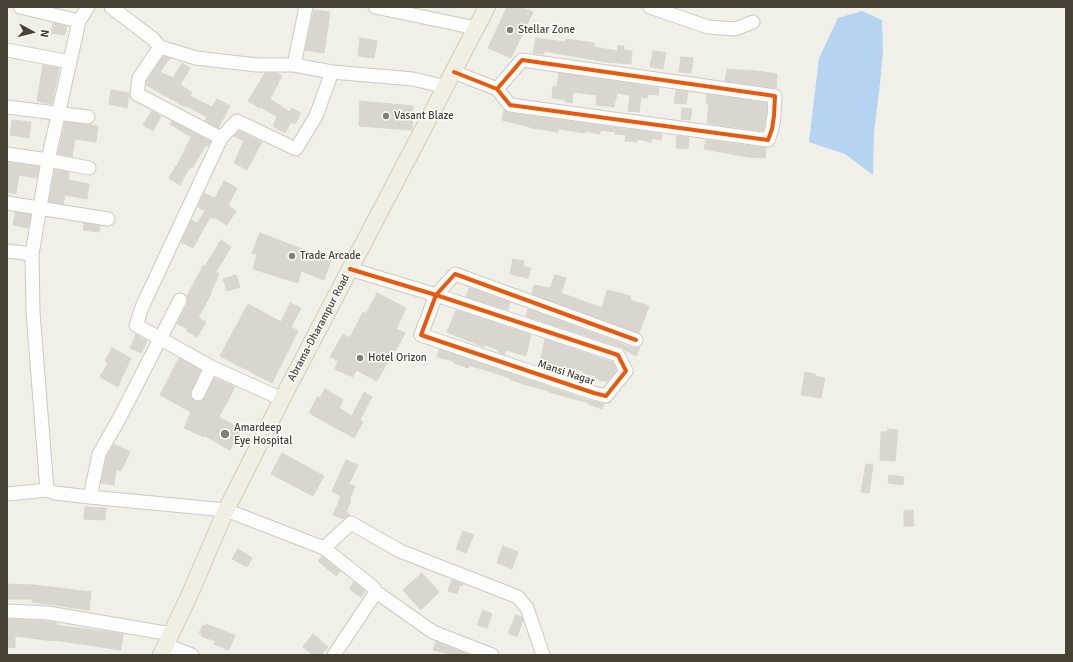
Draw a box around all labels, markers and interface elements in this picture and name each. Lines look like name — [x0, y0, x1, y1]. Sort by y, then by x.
north arrow — [12, 12, 52, 52]
place label: Stellar Zone — [518, 23, 575, 37]
marker: Stellar Zone — [505, 25, 515, 35]
text: N — [37, 29, 51, 38]
place label: Vasant Blaze — [394, 109, 454, 123]
marker: Vasant Blaze — [381, 111, 391, 121]
place label: Trade Arcade — [300, 249, 361, 263]
marker: Trade Arcade — [287, 251, 297, 261]
street label: Abrama-Dharampur Road — [285, 272, 353, 384]
place label: Hotel Orizon — [368, 351, 427, 365]
marker: Hotel Orizon — [355, 353, 365, 363]
street label: Mansi Nagar — [536, 358, 596, 388]
place label: Amardeep Eye Hospital — [234, 421, 292, 447]
marker: Amardeep Eye Hospital — [219, 428, 231, 440]

